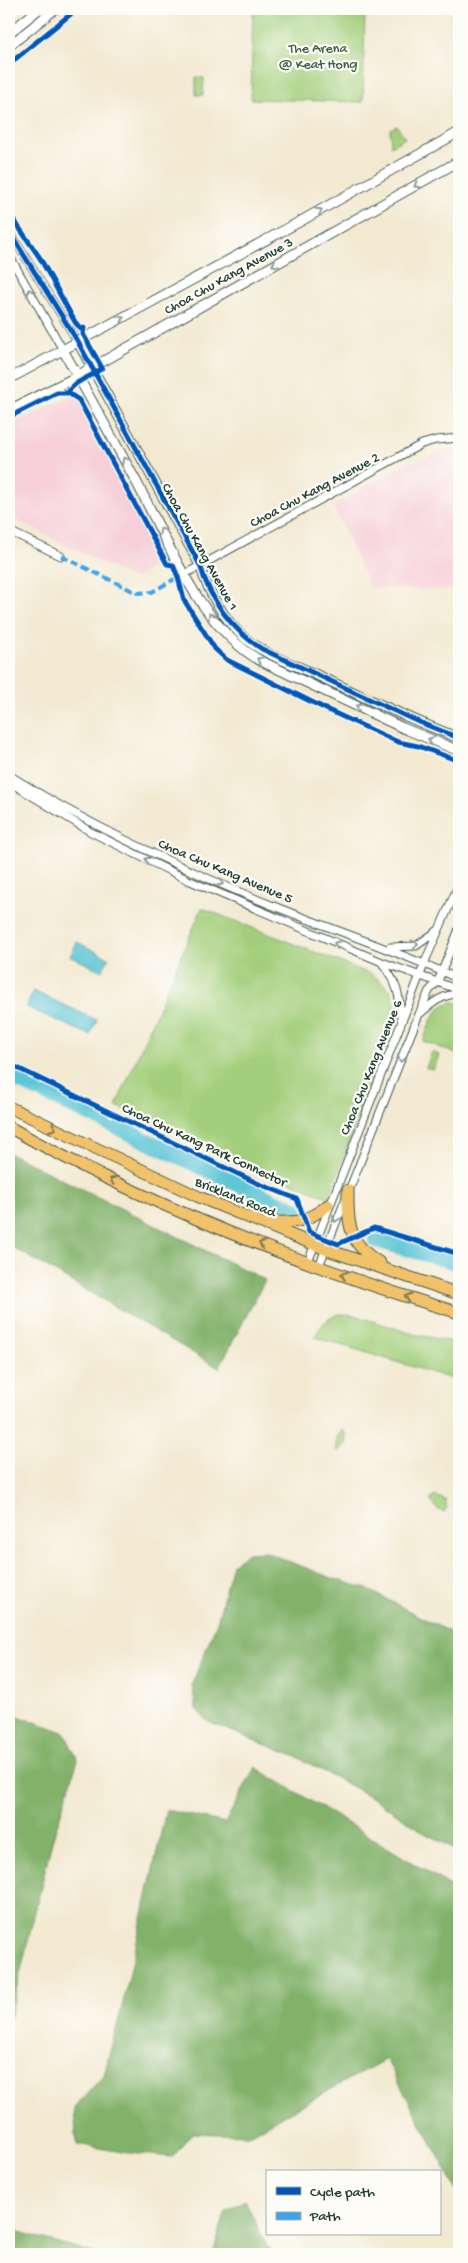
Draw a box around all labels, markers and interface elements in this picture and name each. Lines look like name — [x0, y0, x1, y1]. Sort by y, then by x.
park label: The Arena @ Keat Hong — [279, 41, 357, 74]
one-way arrow — [413, 179, 422, 189]
one-way arrow — [313, 208, 322, 218]
street label: Choa Chu Kang Avenue 3 — [162, 235, 297, 320]
one-way arrow — [272, 258, 281, 268]
one-way arrow — [26, 289, 36, 298]
one-way arrow — [115, 315, 124, 325]
street label: Choa Chu Kang Avenue 2 — [248, 450, 383, 533]
one-way arrow — [121, 457, 131, 466]
street label: Choa Chu Kang Avenue 1 — [157, 481, 241, 614]
one-way arrow — [158, 527, 168, 536]
one-way arrow — [208, 612, 218, 621]
one-way arrow — [256, 656, 265, 666]
one-way arrow — [355, 703, 364, 713]
one-way arrow — [427, 735, 436, 746]
street label: Choa Chu Kang Avenue 5 — [155, 836, 295, 908]
one-way arrow — [144, 856, 153, 866]
one-way arrow — [215, 877, 224, 888]
one-way arrow — [333, 939, 342, 950]
one-way arrow — [410, 940, 418, 950]
street label: Choa Chu Kang Avenue 6 — [337, 997, 408, 1138]
one-way arrow — [397, 1054, 407, 1063]
street label: Choa Chu Kang Park Connector — [119, 1101, 290, 1192]
one-way arrow — [47, 1122, 56, 1132]
street label: Brickland Road — [191, 1174, 280, 1223]
one-way arrow — [109, 1176, 118, 1187]
one-way arrow — [332, 1215, 342, 1223]
one-way arrow — [258, 1240, 267, 1250]
one-way arrow — [340, 1271, 348, 1281]
one-way arrow — [404, 1293, 413, 1303]
legend — [266, 2170, 440, 2236]
text: Cycle path — [310, 2184, 375, 2202]
text: Path — [309, 2208, 341, 2226]

